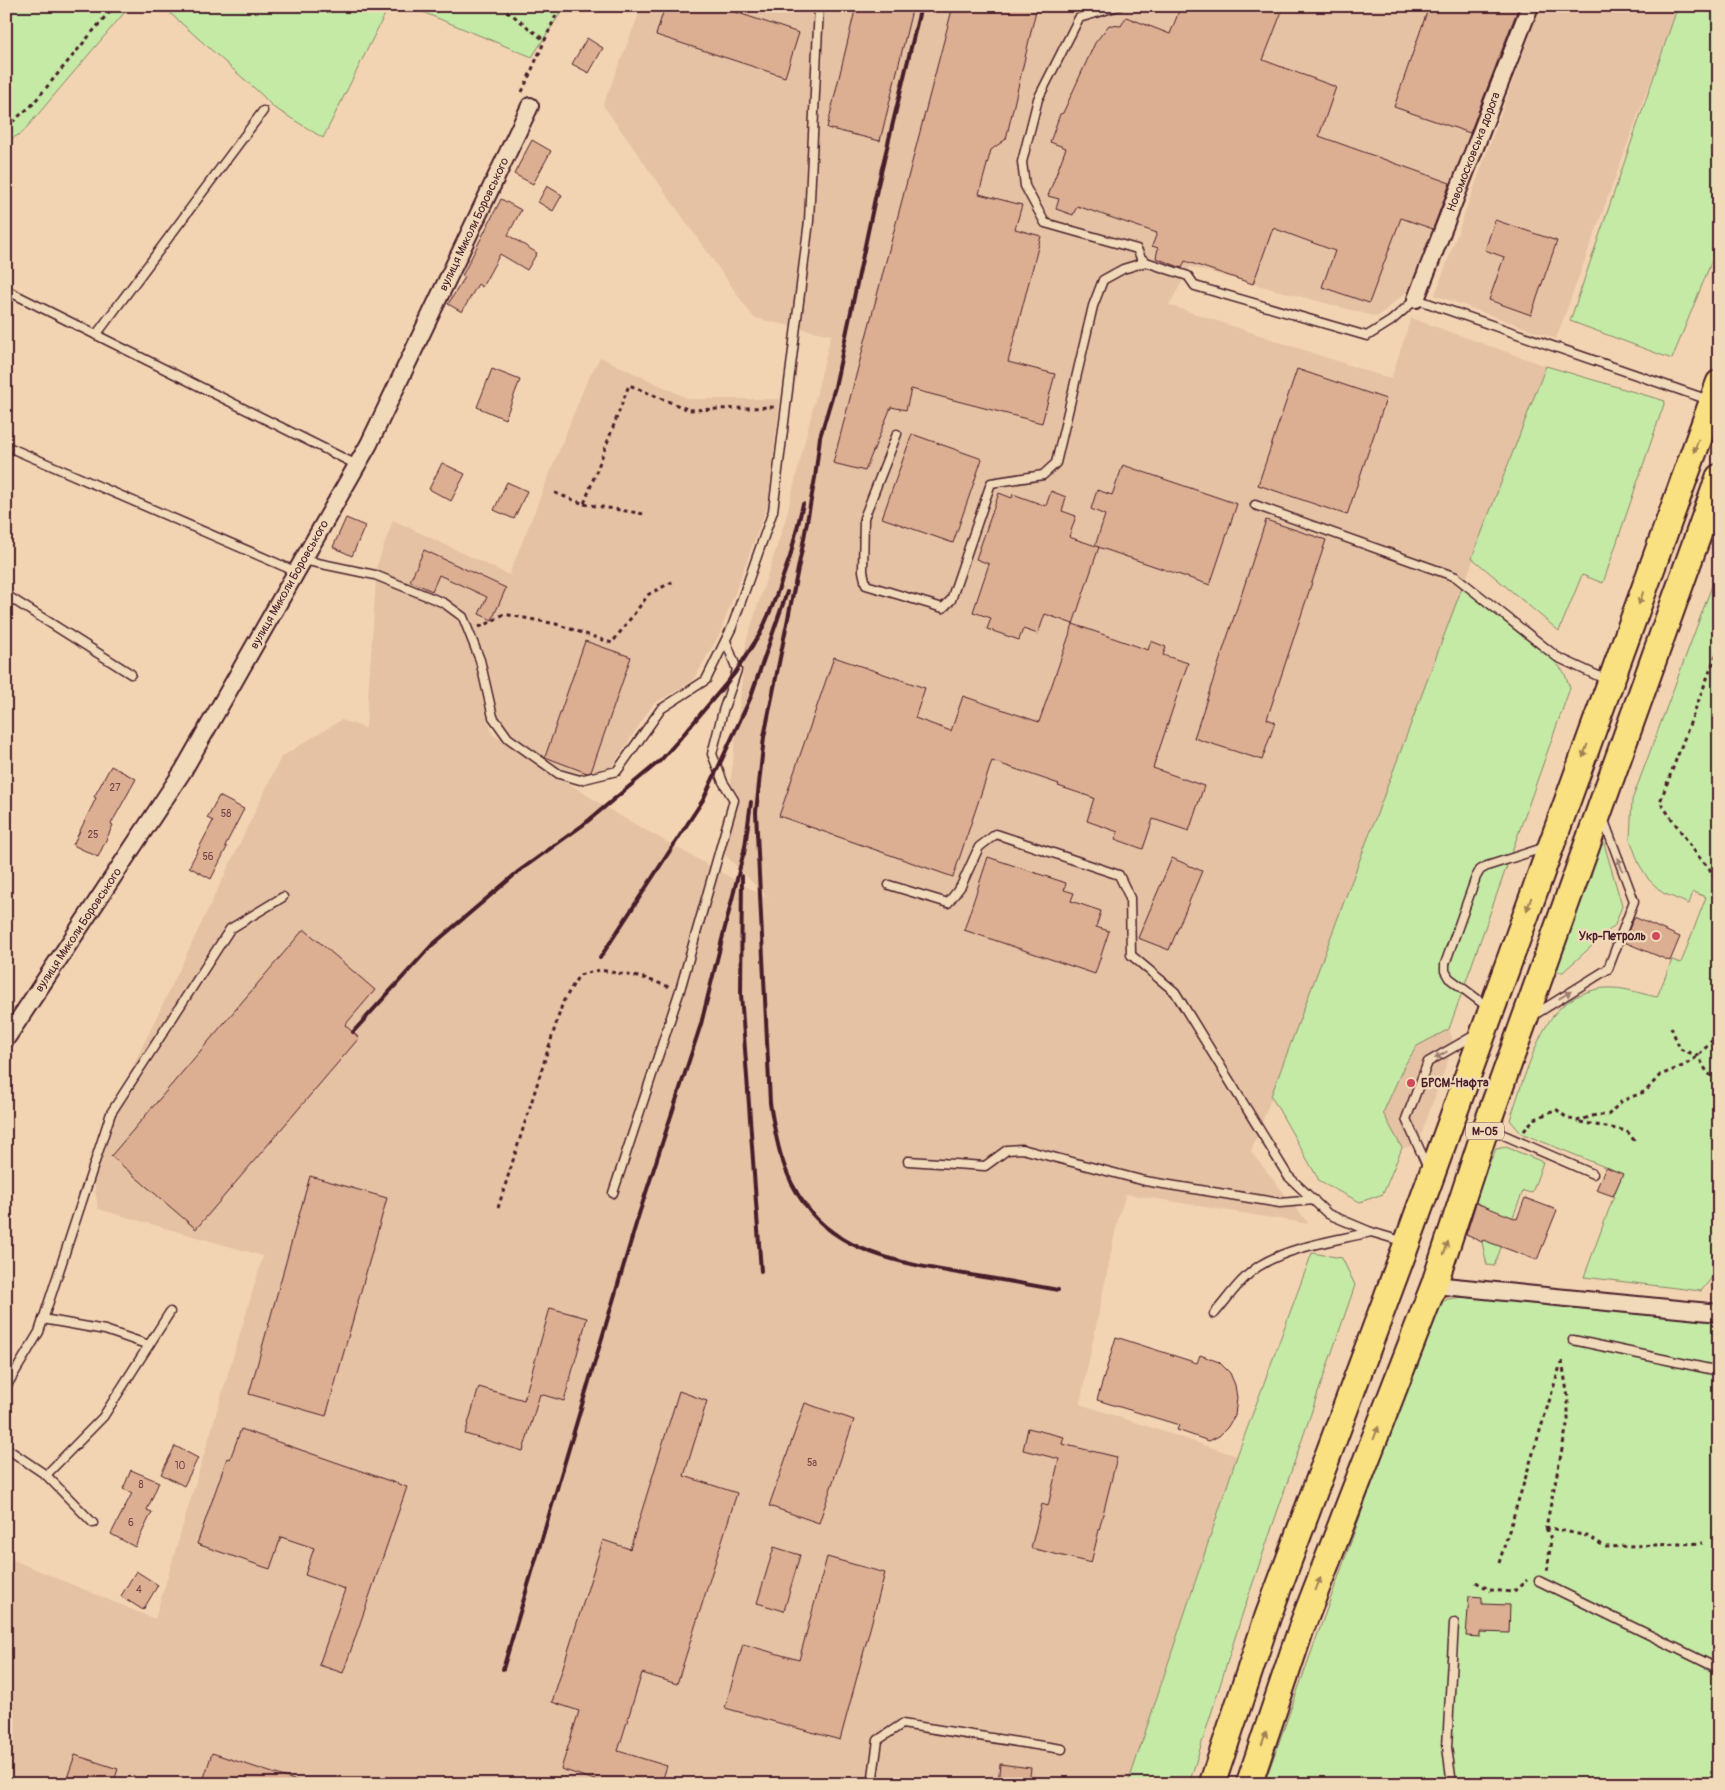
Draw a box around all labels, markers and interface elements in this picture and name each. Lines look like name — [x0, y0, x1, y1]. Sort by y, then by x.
street label: Новомосковська дорога — [1443, 89, 1503, 214]
street label: вулиця Миколи Боровського — [436, 154, 512, 293]
one-way arrow — [1692, 439, 1700, 454]
street label: вулиця Миколи Боровського — [247, 517, 332, 651]
one-way arrow — [1637, 591, 1644, 606]
one-way arrow — [1581, 744, 1589, 759]
house number: 27 — [110, 782, 121, 794]
house number: 58 — [221, 808, 231, 820]
house number: 25 — [87, 829, 99, 841]
house number: 56 — [202, 851, 214, 863]
one-way arrow — [1616, 856, 1624, 871]
street label: вулиця Миколи Боровського — [32, 864, 125, 995]
one-way arrow — [1525, 897, 1533, 912]
place label: Укр-Петроль — [1579, 929, 1646, 944]
marker: Укр-Петроль — [1650, 930, 1662, 942]
one-way arrow — [1558, 991, 1571, 1000]
one-way arrow — [1434, 1050, 1448, 1059]
place label: БРСМ-Нафта — [1421, 1076, 1489, 1091]
marker: БРСМ-Нафта — [1405, 1077, 1417, 1089]
road number: М-05 — [1466, 1122, 1504, 1140]
one-way arrow — [1443, 1240, 1450, 1255]
one-way arrow — [1373, 1425, 1381, 1440]
house number: 5а — [807, 1457, 817, 1469]
house number: 10 — [175, 1460, 186, 1472]
house number: 8 — [138, 1479, 144, 1491]
house number: 6 — [128, 1517, 134, 1529]
one-way arrow — [1314, 1576, 1322, 1591]
house number: 4 — [136, 1584, 142, 1596]
one-way arrow — [1261, 1730, 1268, 1745]

